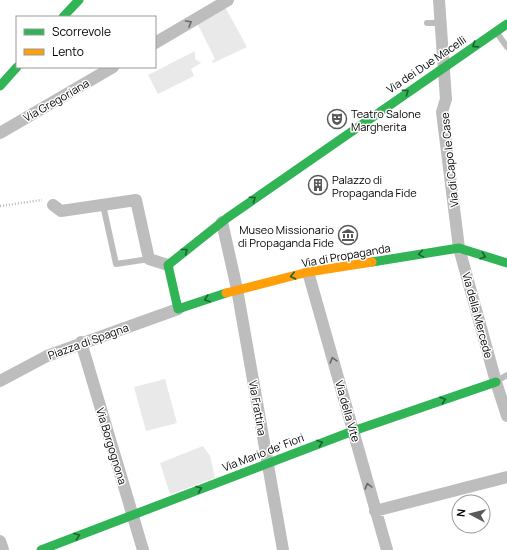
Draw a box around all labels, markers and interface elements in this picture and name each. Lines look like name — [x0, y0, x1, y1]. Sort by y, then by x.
legend — [16, 16, 156, 68]
one-way arrow — [185, 21, 192, 28]
text: Scorrevole — [52, 23, 111, 40]
street label: Via dei Due Macelli — [383, 32, 469, 96]
one-way arrow — [473, 40, 480, 47]
text: Lento — [52, 43, 84, 60]
street label: Via Gregoriana — [20, 75, 92, 125]
one-way arrow — [401, 90, 408, 97]
place label: Teatro Salone Margherita — [351, 106, 422, 134]
theatre icon: Teatro Salone Margherita — [326, 108, 348, 130]
street label: Via di Capo le Case — [437, 111, 461, 208]
place label: Palazzo di Propaganda Fide — [332, 172, 417, 200]
building icon: Palazzo di Propaganda Fide — [307, 174, 329, 196]
one-way arrow — [249, 197, 256, 204]
place label: Museo Missionario di Propaganda Fide — [238, 222, 335, 250]
museum icon: Museo Missionario di Propaganda Fide — [337, 224, 359, 246]
street label: Via di Propaganda — [300, 240, 392, 270]
one-way arrow — [181, 249, 188, 256]
one-way arrow — [418, 249, 424, 258]
one-way arrow — [480, 251, 487, 260]
street label: Via della Mercede — [459, 270, 497, 360]
one-way arrow — [290, 271, 297, 280]
one-way arrow — [204, 294, 211, 303]
street label: Piazza di Spagna — [46, 319, 130, 363]
one-way arrow — [329, 357, 338, 364]
street label: Via Frattina — [246, 379, 270, 437]
street label: Via della Vite — [332, 379, 364, 444]
one-way arrow — [439, 396, 446, 405]
street label: Via Borgognona — [93, 406, 131, 486]
street label: Via Mario de' Fiori — [220, 429, 306, 475]
one-way arrow — [317, 440, 324, 448]
one-way arrow — [365, 482, 373, 489]
one-way arrow — [195, 486, 202, 494]
north arrow — [451, 494, 491, 534]
text: N — [453, 508, 469, 518]
one-way arrow — [74, 532, 81, 540]

